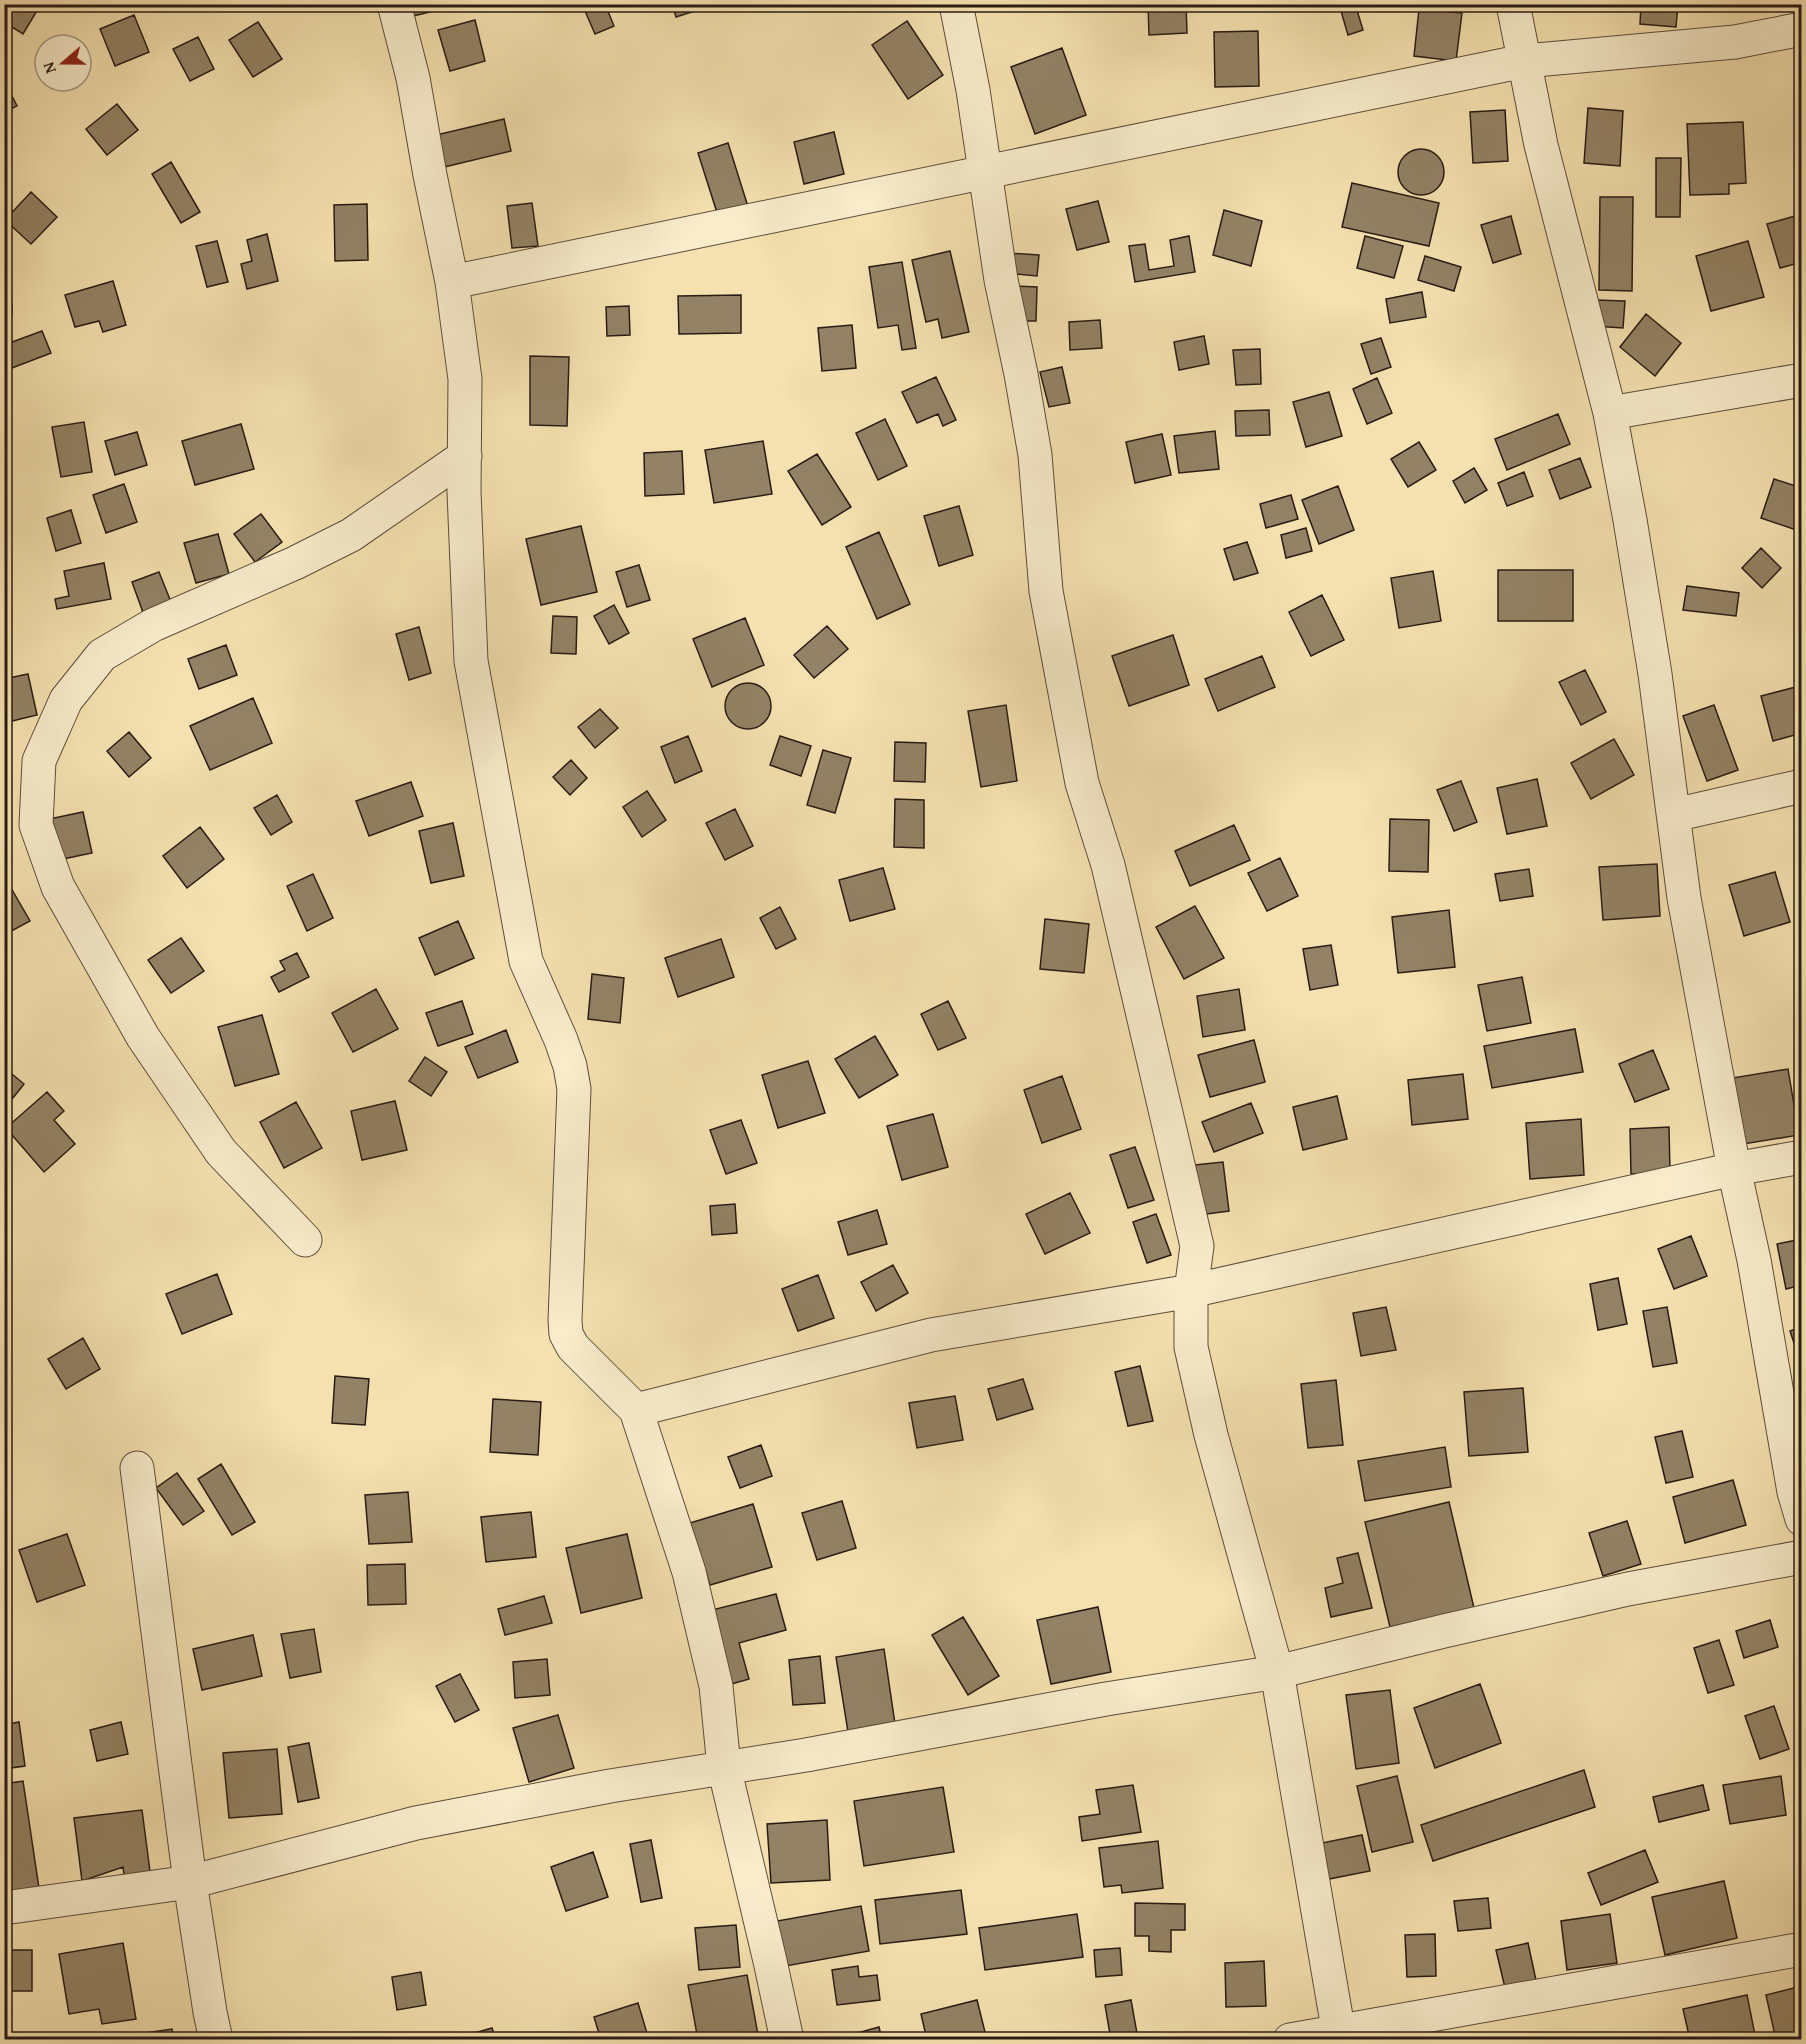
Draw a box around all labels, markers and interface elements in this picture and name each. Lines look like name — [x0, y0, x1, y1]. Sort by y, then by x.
north arrow — [33, 33, 93, 93]
text: N — [36, 59, 62, 77]

